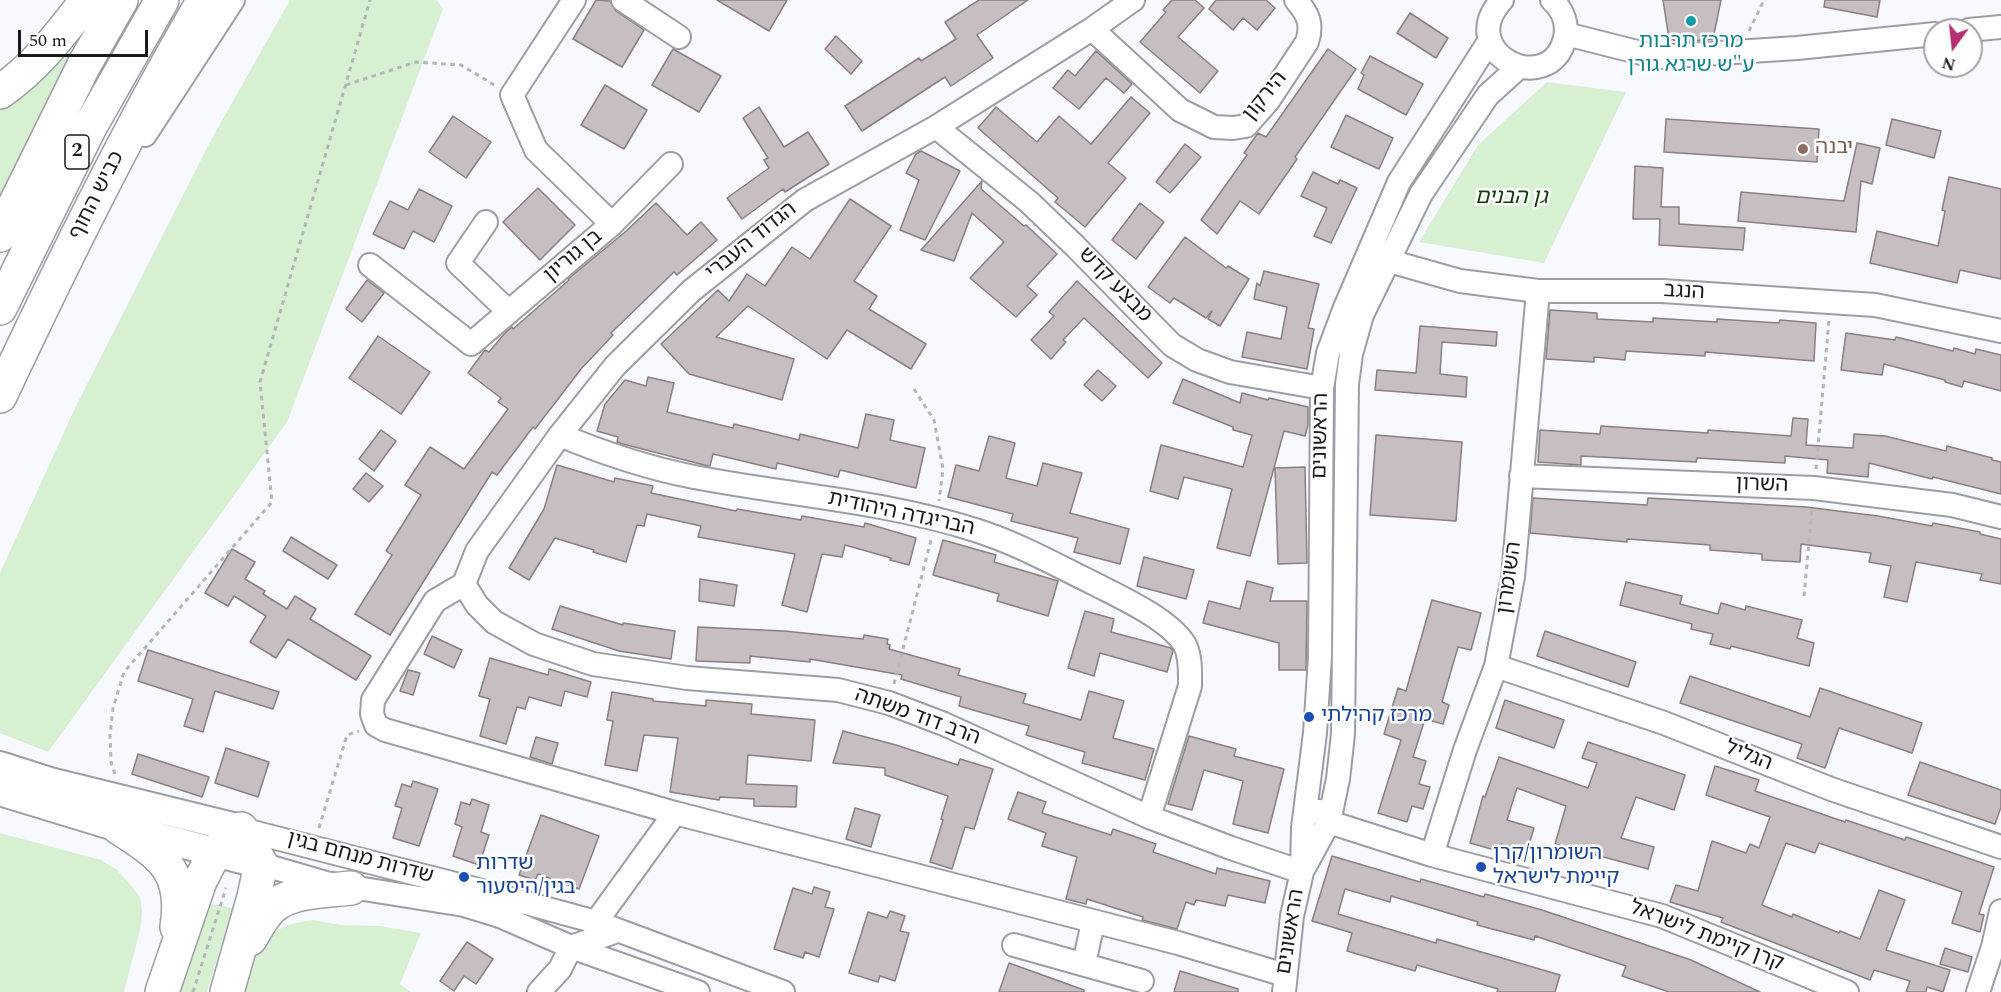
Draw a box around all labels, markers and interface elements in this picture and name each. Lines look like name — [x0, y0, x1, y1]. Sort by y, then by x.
marker: מרכז תרבות ע"ש שרגא גורן — [1684, 14, 1698, 28]
scale bar — [21, 18, 152, 56]
north arrow — [1923, 18, 1983, 78]
text: 50 m — [29, 27, 67, 54]
place label: מרכז תרבות ע"ש שרגא גורן — [1628, 30, 1754, 80]
text: N — [1939, 50, 1958, 77]
street label: הירקון — [1238, 67, 1294, 127]
road number: 2 — [65, 135, 89, 169]
place label: יבנה — [1815, 136, 1853, 162]
marker: יבנה — [1796, 142, 1810, 156]
street label: כביש החוף — [65, 148, 131, 244]
park label: גן הבנים — [1475, 186, 1547, 212]
street label: הגדוד העברי — [701, 198, 803, 286]
street label: בן גוריון — [540, 225, 608, 289]
street label: מבצע קדש — [1072, 243, 1156, 329]
street label: הנגב — [1663, 279, 1705, 307]
street label: הראשונים — [1309, 393, 1335, 479]
street label: השרון — [1735, 472, 1789, 500]
street label: הבריגדה היהודית — [825, 487, 977, 543]
street label: השומרון — [1493, 540, 1529, 616]
street label: הרב דוד משתה — [851, 684, 983, 752]
place label: מרכז קהילתי — [1321, 704, 1432, 730]
marker: מרכז קהילתי — [1302, 710, 1316, 724]
street label: הגליל — [1721, 736, 1775, 778]
street label: שדרות מנחם בגין — [284, 827, 436, 891]
place label: השומרון/קרן קיימת לישראל — [1493, 842, 1619, 892]
place label: שדרות בגין/היסעור — [476, 852, 576, 902]
marker: השומרון/קרן קיימת לישראל — [1474, 860, 1488, 874]
marker: שדרות בגין/היסעור — [457, 870, 471, 884]
street label: הראשונים — [1273, 887, 1311, 977]
street label: קרן קיימת לישראל — [1626, 896, 1786, 978]

